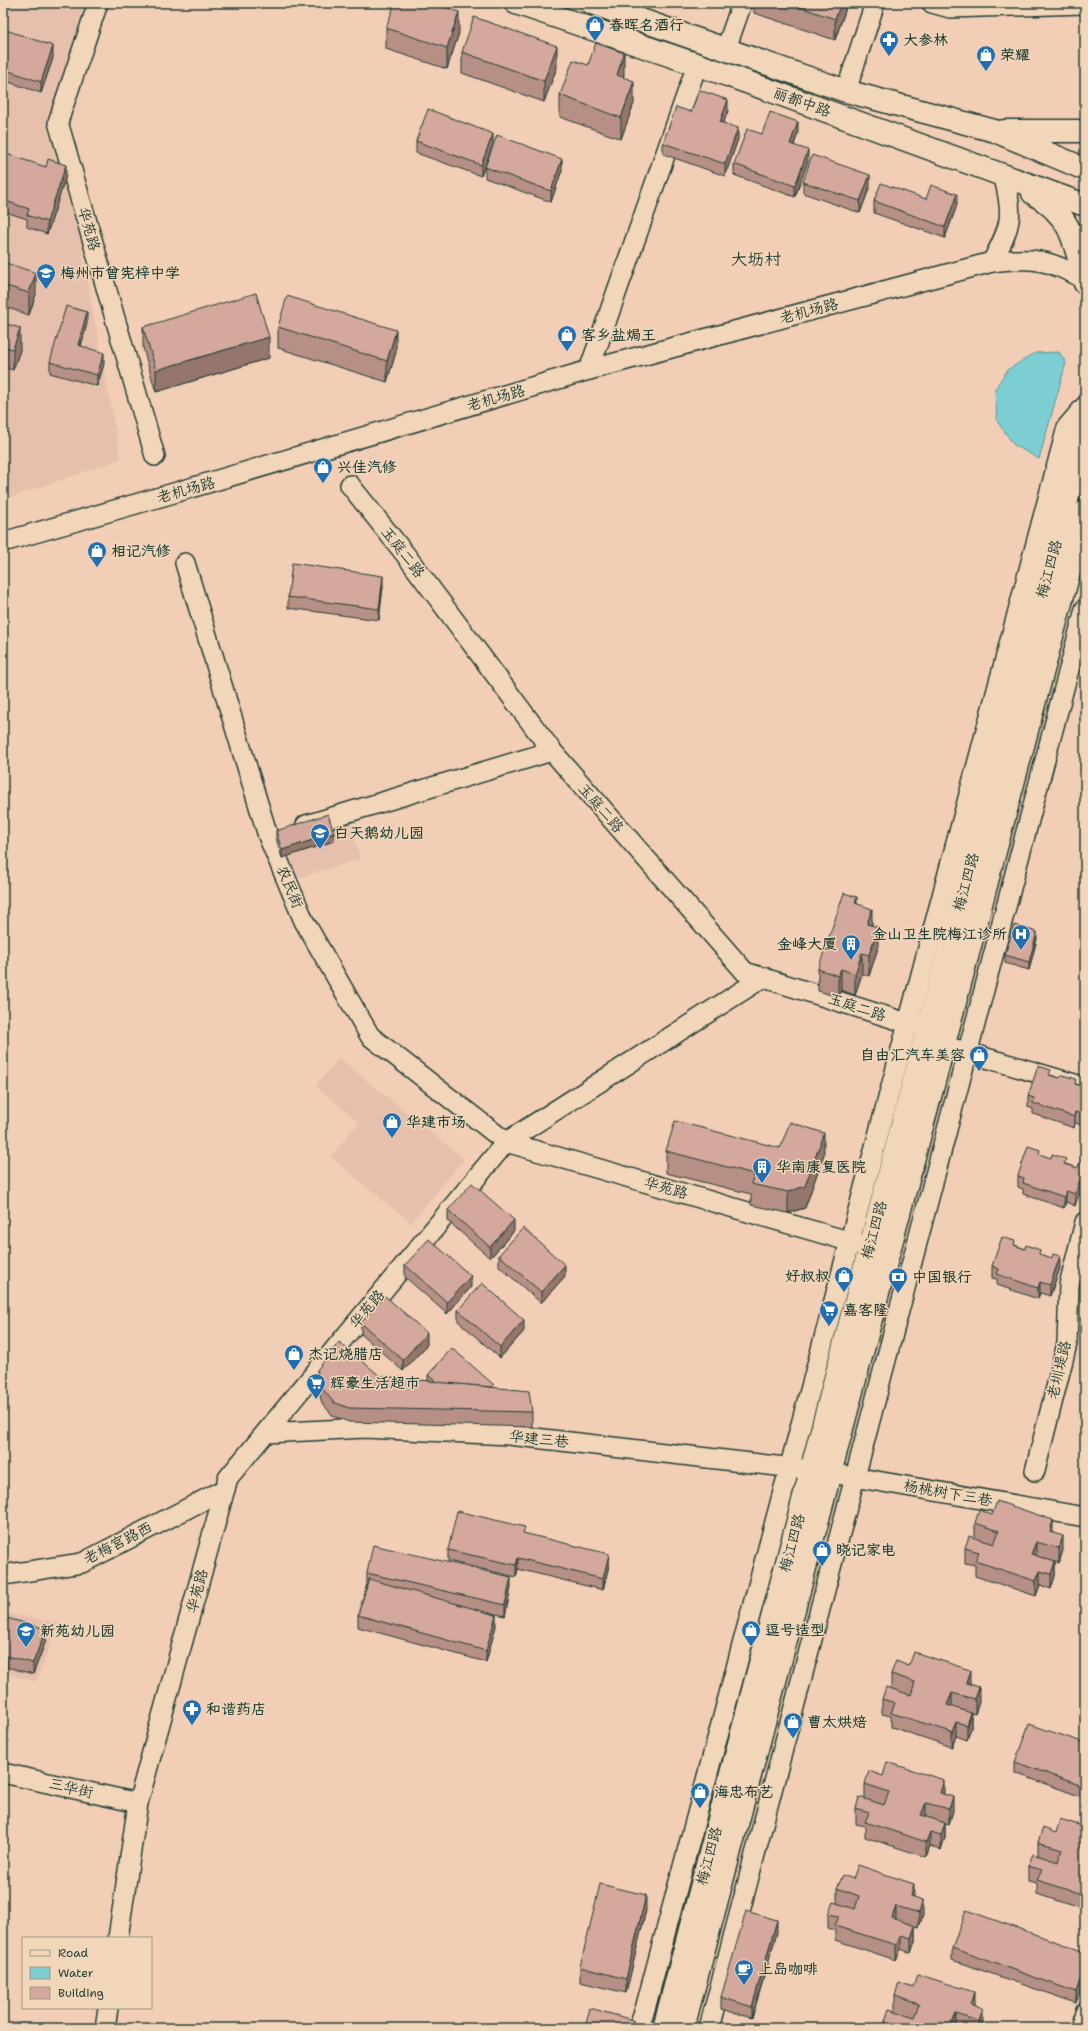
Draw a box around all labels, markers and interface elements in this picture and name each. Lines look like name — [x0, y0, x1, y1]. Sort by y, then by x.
shop icon: 春晖名酒行 — [584, 14, 606, 42]
place label: 春晖名酒行 — [609, 15, 684, 35]
pharmacy icon: 大参林 — [878, 29, 900, 57]
place label: 大参林 — [903, 30, 948, 50]
shop icon: 荣耀 — [975, 44, 997, 72]
place label: 荣耀 — [1000, 45, 1030, 65]
street label: 丽都中路 — [770, 82, 834, 122]
street label: 华苑路 — [73, 205, 105, 253]
district label: 大坜村 — [731, 248, 782, 270]
school or university icon: 梅州市曾宪梓中学 — [35, 262, 57, 290]
place label: 梅州市曾宪梓中学 — [60, 263, 180, 283]
street label: 老机场路 — [777, 294, 841, 328]
shop icon: 客乡盐焗王 — [556, 324, 578, 352]
place label: 客乡盐焗王 — [581, 325, 656, 345]
street label: 老机场路 — [464, 380, 528, 416]
shop icon: 兴佳汽修 — [312, 456, 334, 484]
place label: 兴佳汽修 — [337, 457, 397, 477]
street label: 老机场路 — [154, 472, 218, 508]
street label: 玉庭二路 — [377, 522, 429, 582]
street label: 梅江四路 — [1032, 537, 1066, 601]
shop icon: 相记汽修 — [86, 540, 108, 568]
place label: 相记汽修 — [111, 541, 171, 561]
street label: 玉庭二路 — [574, 779, 628, 837]
school or university icon: 白天鹅幼儿园 — [309, 822, 331, 850]
place label: 白天鹅幼儿园 — [334, 823, 424, 843]
street label: 梅江四路 — [949, 850, 983, 914]
street label: 农民街 — [272, 862, 308, 912]
hospital icon: 金山卫生院梅江诊所 — [1010, 923, 1032, 951]
place label: 金山卫生院梅江诊所 — [872, 924, 1007, 944]
building icon: 金峰大厦 — [840, 933, 862, 961]
place label: 金峰大厦 — [777, 934, 837, 954]
street label: 玉庭二路 — [825, 988, 889, 1026]
shop icon: 自由汇汽车美容 — [968, 1044, 990, 1072]
place label: 自由汇汽车美容 — [860, 1045, 965, 1065]
shop icon: 华建市场 — [381, 1111, 403, 1139]
place label: 华建市场 — [406, 1112, 466, 1132]
building icon: 华南康复医院 — [751, 1156, 773, 1184]
place label: 华南康复医院 — [776, 1157, 866, 1177]
street label: 华苑路 — [642, 1172, 690, 1204]
street label: 梅江四路 — [857, 1198, 891, 1262]
shop icon: 好叔叔 — [833, 1265, 855, 1293]
place label: 好叔叔 — [785, 1266, 830, 1286]
bank icon: 中国银行 — [887, 1266, 909, 1294]
place label: 中国银行 — [912, 1267, 972, 1287]
street label: 华苑路 — [345, 1285, 389, 1333]
supermarket icon: 嘉客隆 — [818, 1299, 840, 1327]
place label: 嘉客隆 — [843, 1300, 888, 1320]
street label: 老圳堤路 — [1043, 1339, 1075, 1401]
shop icon: 杰记烧腊店 — [283, 1343, 305, 1371]
place label: 杰记烧腊店 — [308, 1344, 383, 1364]
supermarket icon: 辉豪生活超市 — [305, 1372, 327, 1400]
place label: 辉豪生活超市 — [330, 1373, 420, 1393]
street label: 华建三巷 — [508, 1426, 570, 1452]
street label: 杨桃树下三巷 — [902, 1475, 994, 1511]
street label: 梅江四路 — [775, 1511, 809, 1575]
street label: 老梅宮路西 — [80, 1517, 156, 1569]
shop icon: 晓记家电 — [811, 1539, 833, 1567]
place label: 晓记家电 — [836, 1540, 896, 1560]
street label: 华苑路 — [182, 1567, 212, 1615]
shop icon: 逗号造型 — [740, 1619, 762, 1647]
school or university icon: 新苑幼儿园 — [15, 1620, 37, 1648]
place label: 逗号造型 — [765, 1620, 825, 1640]
place label: 新苑幼儿园 — [40, 1621, 115, 1641]
pharmacy icon: 和谐药店 — [181, 1698, 203, 1726]
place label: 和谐药店 — [206, 1699, 266, 1719]
shop icon: 曹太烘焙 — [782, 1711, 804, 1739]
place label: 曹太烘焙 — [807, 1712, 867, 1732]
street label: 三华街 — [47, 1773, 95, 1803]
shop icon: 海忠布艺 — [689, 1781, 711, 1809]
place label: 海忠布艺 — [714, 1782, 774, 1802]
street label: 梅江四路 — [692, 1824, 726, 1888]
legend — [22, 1937, 152, 2009]
text: Road — [58, 1945, 89, 1961]
cafe icon: 上岛咖啡 — [733, 1958, 755, 1986]
place label: 上岛咖啡 — [758, 1959, 818, 1979]
text: Water — [58, 1965, 94, 1981]
text: Building — [58, 1985, 104, 2001]

